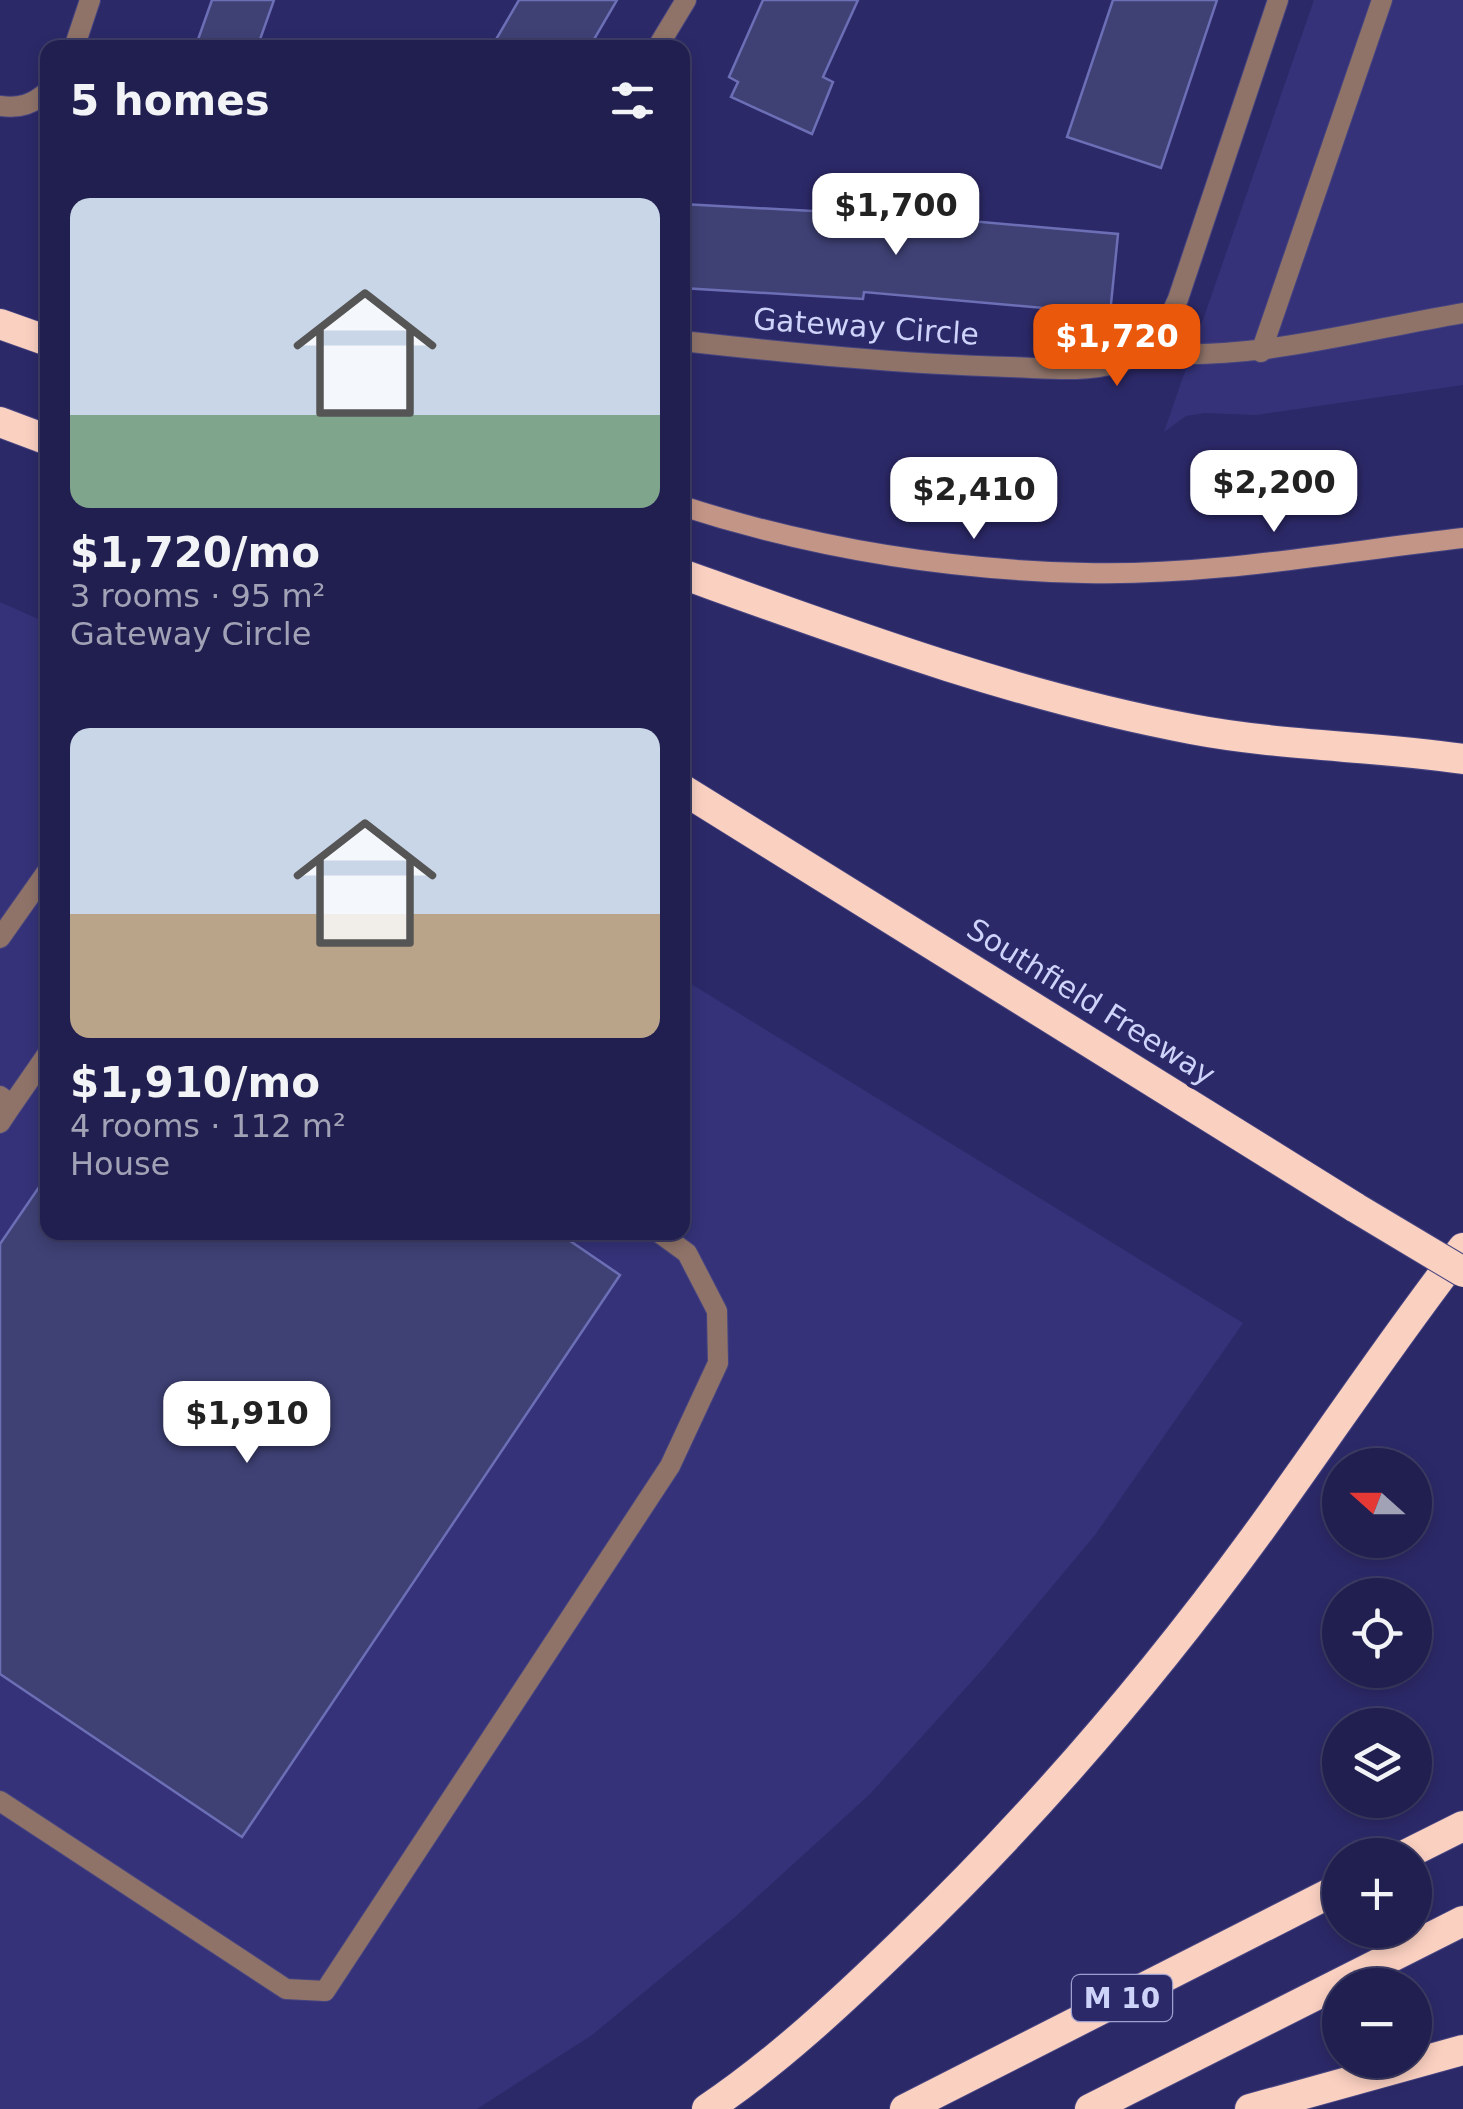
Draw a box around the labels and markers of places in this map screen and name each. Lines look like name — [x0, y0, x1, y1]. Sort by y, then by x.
pin: $1,700 — [815, 173, 977, 258]
pin: $1,720 — [1036, 304, 1198, 389]
pin: $2,200 — [1193, 450, 1355, 535]
pin: $2,410 — [893, 457, 1055, 542]
pin: $1,910 — [166, 1381, 328, 1466]

